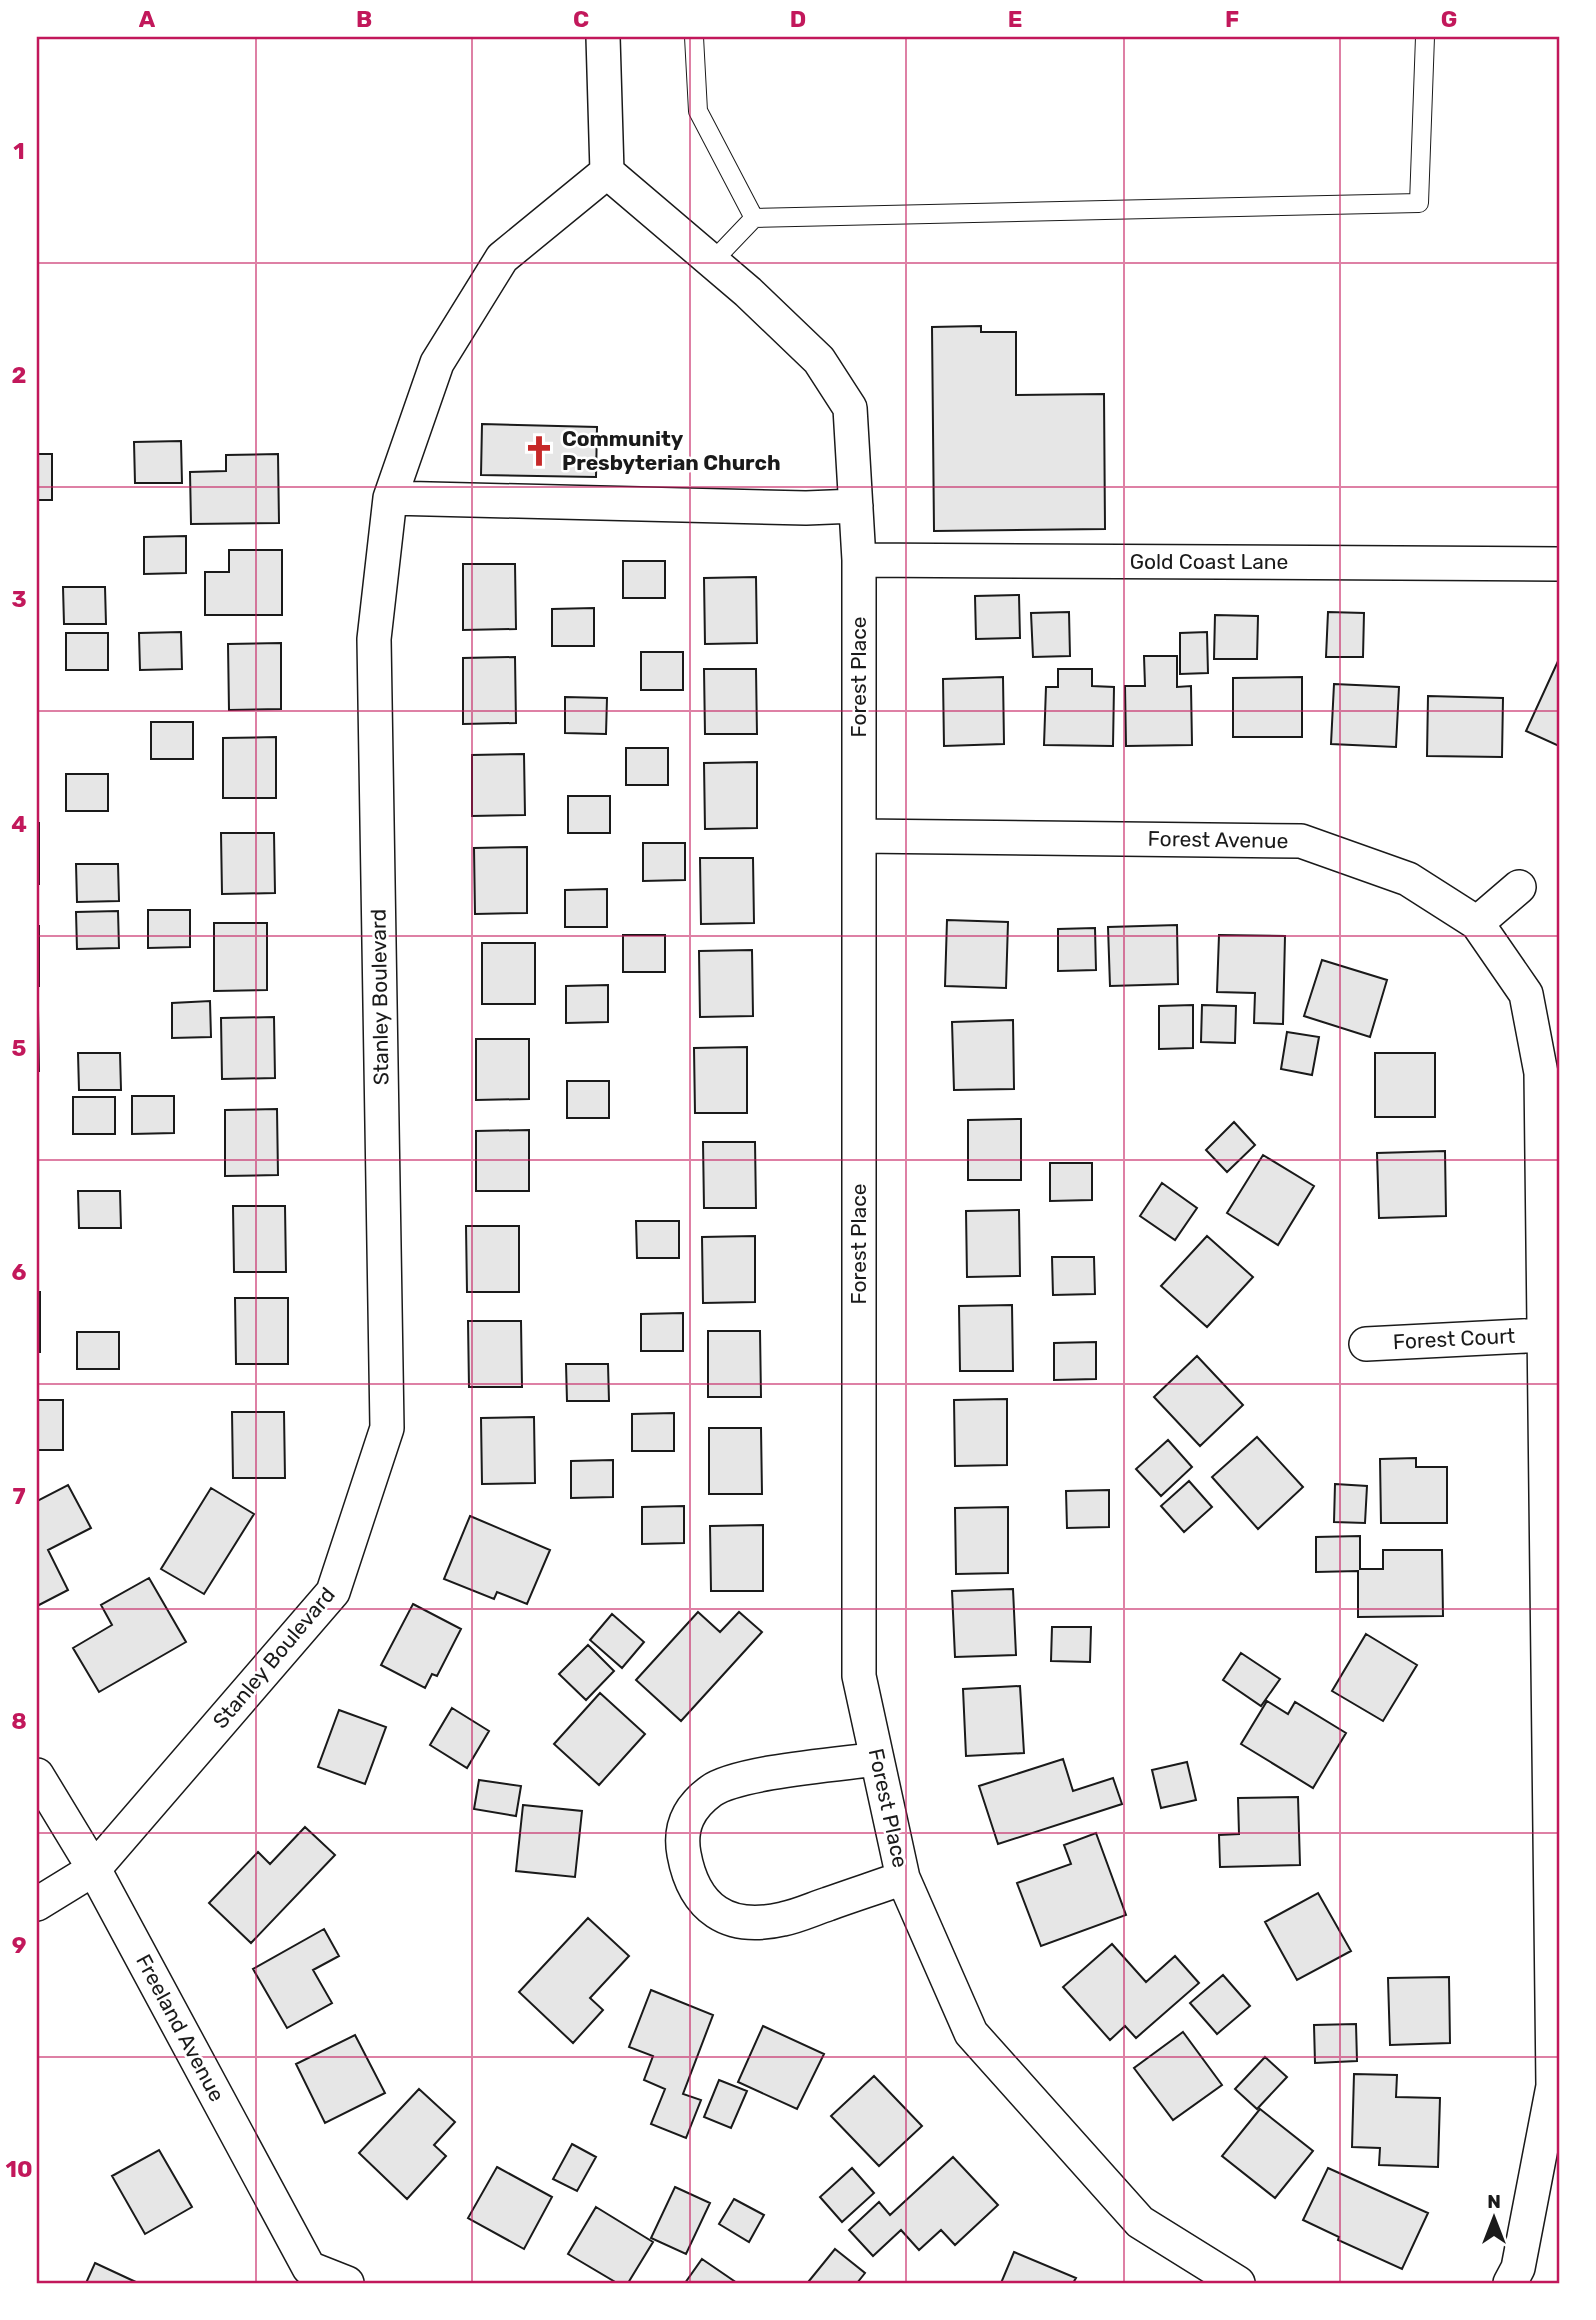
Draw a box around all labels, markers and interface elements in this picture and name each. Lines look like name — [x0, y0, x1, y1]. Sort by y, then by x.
text: A — [139, 5, 156, 33]
text: B — [356, 5, 372, 33]
text: C — [573, 5, 589, 33]
text: D — [790, 5, 806, 33]
text: E — [1008, 5, 1022, 33]
text: F — [1225, 5, 1239, 33]
text: G — [1441, 5, 1457, 33]
text: 1 — [13, 137, 25, 165]
text: 2 — [12, 361, 26, 389]
place label: Community Presbyterian Church — [562, 426, 781, 475]
church icon: Community Presbyterian Church — [522, 434, 556, 468]
street label: Gold Coast Lane — [1130, 549, 1288, 574]
text: 3 — [11, 585, 27, 613]
street label: Forest Place — [846, 616, 871, 738]
text: 4 — [11, 810, 27, 838]
street label: Forest Avenue — [1147, 826, 1289, 853]
street label: Stanley Boulevard — [365, 909, 394, 1085]
text: 5 — [12, 1034, 27, 1062]
street label: Forest Place — [846, 1183, 871, 1305]
text: 6 — [12, 1258, 27, 1286]
street label: Forest Court — [1392, 1323, 1516, 1354]
text: 7 — [12, 1482, 26, 1510]
street label: Stanley Boulevard — [207, 1582, 340, 1733]
text: 8 — [11, 1707, 27, 1735]
street label: Forest Place — [864, 1746, 913, 1870]
text: 9 — [12, 1931, 26, 1959]
street label: Freeland Avenue — [131, 1950, 230, 2106]
text: 10 — [5, 2155, 33, 2183]
north arrow — [1460, 2184, 1530, 2254]
text: N — [1487, 2190, 1501, 2213]

